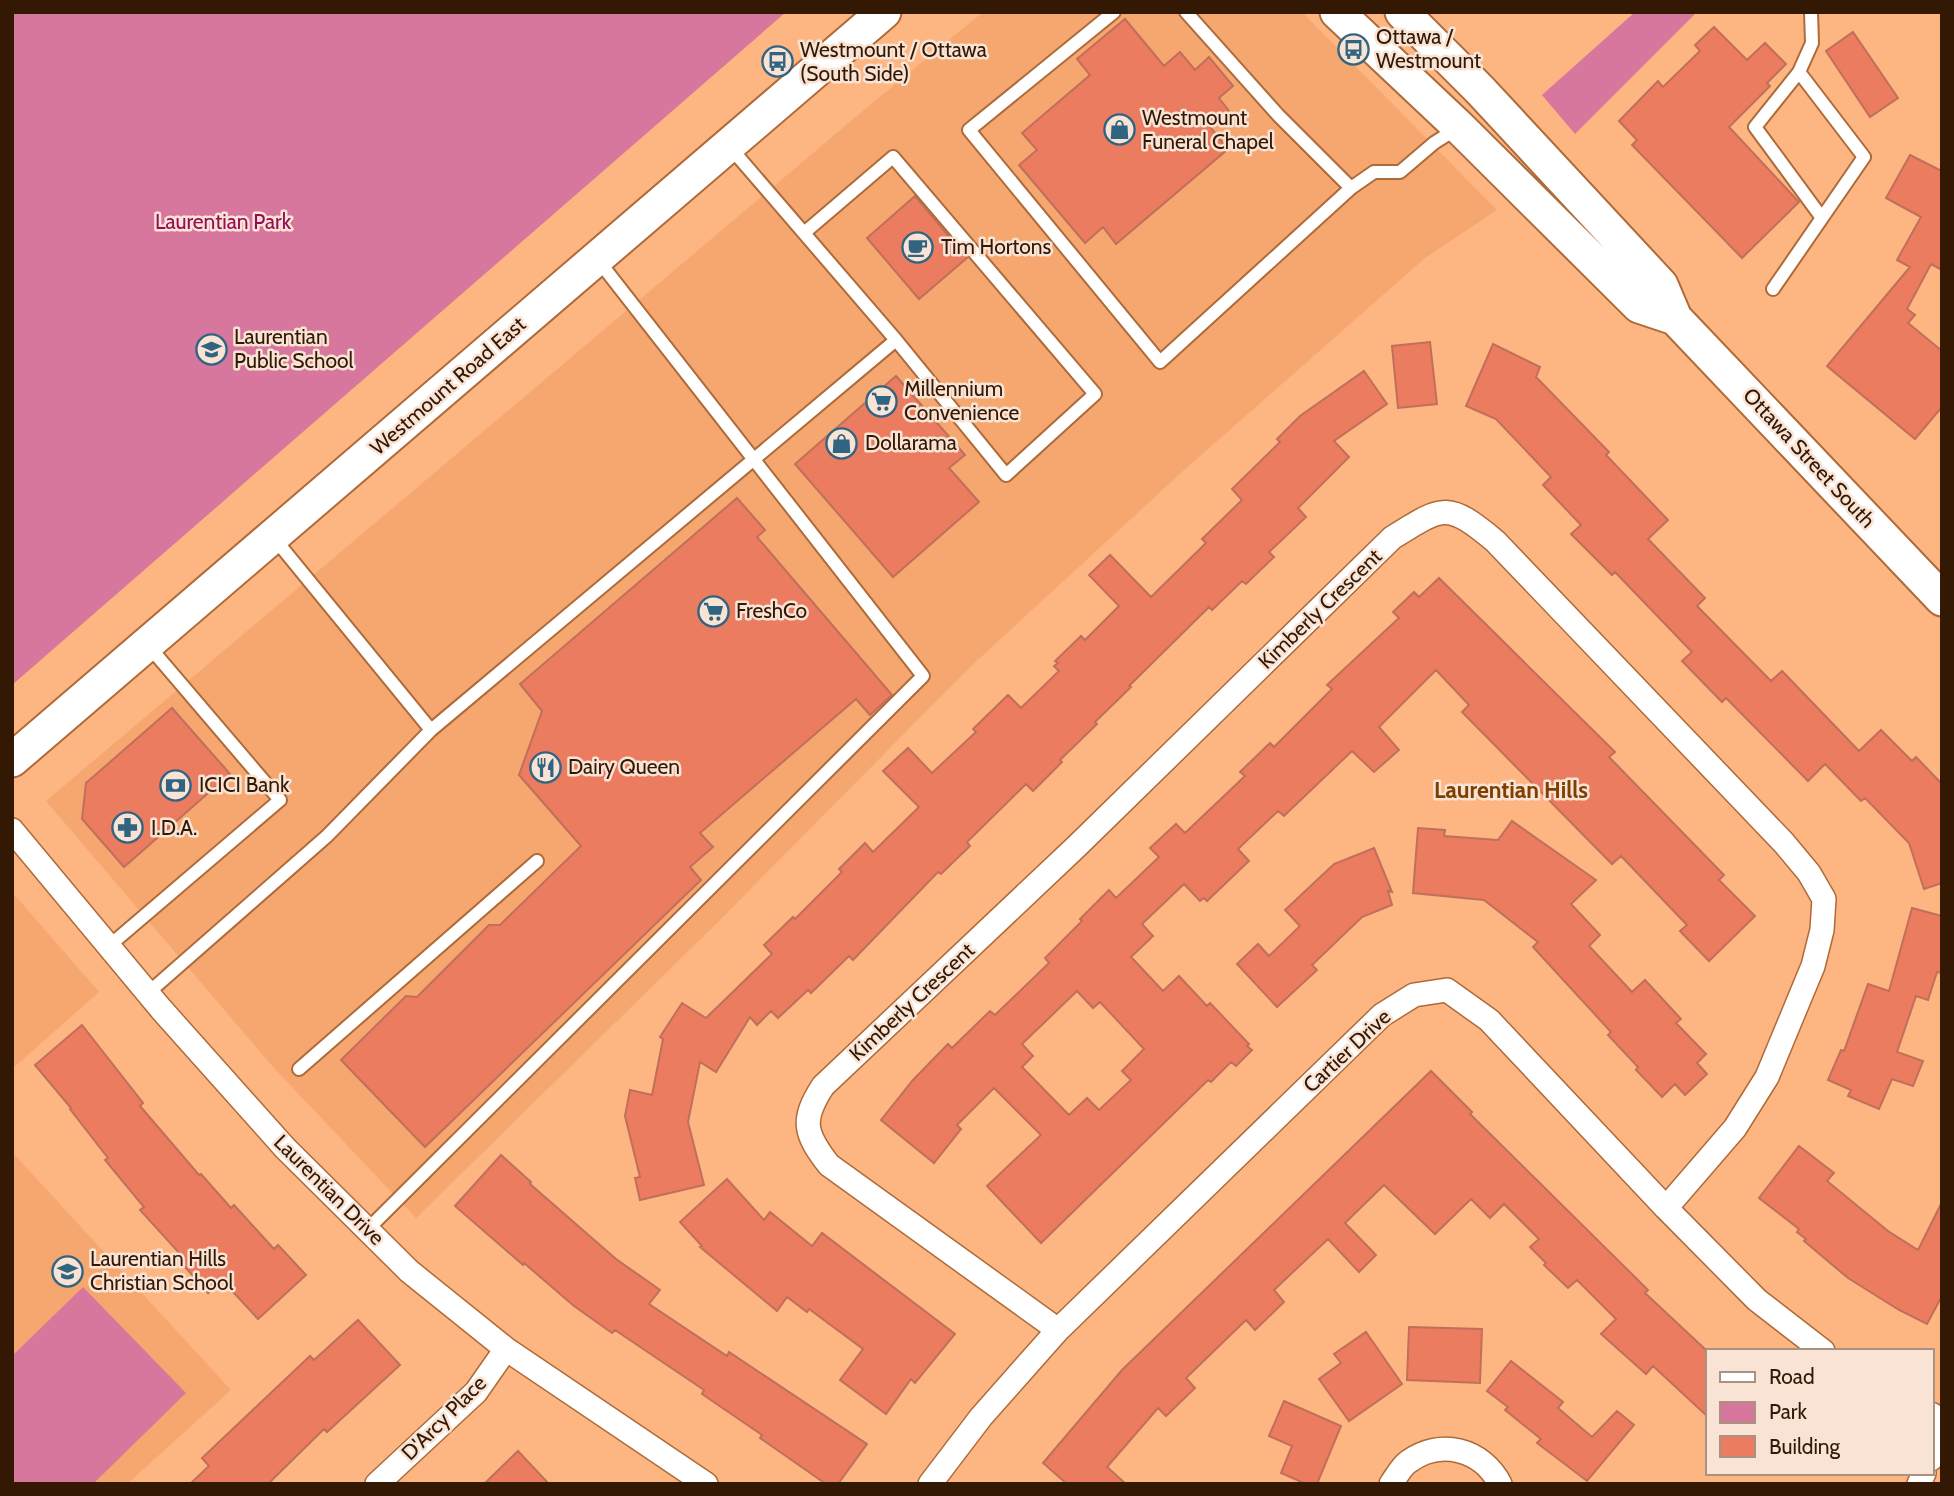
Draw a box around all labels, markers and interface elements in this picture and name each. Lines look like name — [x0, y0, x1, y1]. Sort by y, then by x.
place label: Ottawa / Westmount — [1376, 24, 1481, 73]
bus stop icon: Ottawa / Westmount — [1336, 32, 1370, 66]
place label: Westmount / Ottawa (South Side) — [800, 37, 987, 86]
bus stop icon: Westmount / Ottawa (South Side) — [760, 45, 794, 79]
place label: Westmount Funeral Chapel — [1142, 105, 1274, 154]
shop icon: Westmount Funeral Chapel — [1102, 113, 1136, 147]
park label: Laurentian Park — [155, 209, 292, 234]
cafe icon: Tim Hortons — [901, 230, 935, 264]
place label: Tim Hortons — [941, 234, 1052, 259]
street label: Westmount Road East — [365, 311, 530, 460]
place label: Laurentian Public School — [234, 324, 353, 373]
school or university icon: Laurentian Public School — [194, 332, 228, 366]
place label: Millennium Convenience — [904, 376, 1020, 425]
street label: Ottawa Street South — [1738, 383, 1881, 533]
supermarket icon: Millennium Convenience — [864, 384, 898, 418]
shop icon: Dollarama — [825, 426, 859, 460]
place label: Dollarama — [865, 430, 957, 455]
street label: Kimberly Crescent — [1253, 543, 1387, 674]
supermarket icon: FreshCo — [696, 594, 730, 628]
place label: FreshCo — [736, 598, 807, 623]
restaurant icon: Dairy Queen — [528, 750, 562, 784]
place label: Dairy Queen — [568, 754, 680, 779]
bank icon: ICICI Bank — [159, 768, 193, 802]
place label: ICICI Bank — [199, 772, 290, 797]
district label: Laurentian Hills — [1434, 776, 1588, 804]
pharmacy icon: I.D.A. — [111, 811, 145, 845]
place label: I.D.A. — [151, 815, 197, 840]
street label: Kimberly Crescent — [844, 937, 979, 1066]
street label: Cartier Drive — [1298, 1004, 1396, 1097]
street label: Laurentian Drive — [269, 1129, 390, 1250]
place label: Laurentian Hills Christian School — [90, 1246, 233, 1295]
school or university icon: Laurentian Hills Christian School — [50, 1254, 84, 1288]
legend — [1706, 1349, 1933, 1475]
text: Road — [1769, 1364, 1815, 1389]
street label: D'Arcy Place — [396, 1370, 491, 1465]
text: Park — [1769, 1399, 1807, 1424]
text: Building — [1769, 1434, 1841, 1459]

